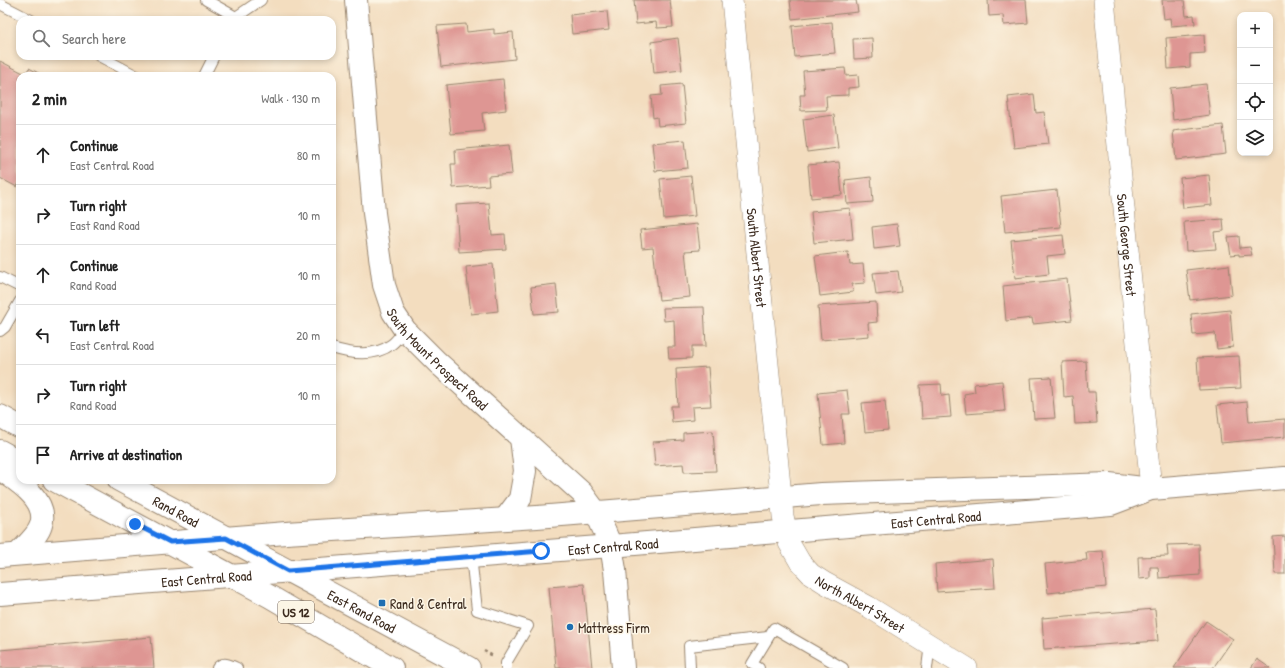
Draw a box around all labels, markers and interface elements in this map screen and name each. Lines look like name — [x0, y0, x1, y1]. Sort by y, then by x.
map controls — [1237, 12, 1273, 156]
button: + — [1237, 12, 1273, 48]
search box — [16, 16, 336, 60]
icon: search — [30, 27, 52, 49]
text: Search here — [62, 28, 126, 49]
button: − — [1237, 48, 1273, 84]
button: locate — [1237, 84, 1273, 120]
text: 2 min — [32, 87, 67, 110]
text: Walk · 130 m — [261, 89, 320, 107]
button: layers — [1237, 120, 1273, 156]
text: Continue — [70, 135, 118, 156]
icon: ahead — [32, 144, 54, 166]
text: 80 m — [297, 146, 320, 164]
text: East Central Road — [70, 156, 154, 174]
street label: South George Street — [1113, 193, 1142, 297]
text: Turn right — [70, 195, 126, 216]
icon: right — [32, 204, 54, 226]
text: 10 m — [298, 206, 320, 224]
street label: South Albert Street — [743, 207, 772, 308]
text: East Rand Road — [70, 216, 140, 234]
text: Continue — [70, 255, 118, 276]
icon: ahead — [32, 264, 54, 286]
text: 10 m — [298, 266, 320, 284]
text: Rand Road — [70, 276, 116, 294]
street label: South Mount Prospect Road — [383, 306, 493, 414]
text: Turn left — [70, 315, 120, 336]
icon: left — [32, 324, 54, 346]
text: 20 m — [296, 326, 320, 344]
text: East Central Road — [70, 336, 154, 354]
text: Turn right — [70, 375, 126, 396]
icon: right — [32, 384, 54, 406]
text: 10 m — [298, 386, 320, 404]
text: Rand Road — [70, 396, 116, 414]
icon: arrive — [32, 444, 54, 466]
text: Arrive at destination — [70, 444, 182, 465]
street label: Rand Road — [150, 491, 203, 531]
street label: East Central Road — [890, 505, 982, 532]
route end — [126, 515, 144, 533]
street label: East Central Road — [567, 533, 659, 559]
route start — [532, 542, 550, 560]
street label: East Central Road — [161, 565, 253, 591]
street label: North Albert Street — [812, 570, 909, 637]
street label: East Rand Road — [325, 584, 400, 637]
place label: Rand & Central — [390, 594, 467, 613]
marker: Rand & Central — [377, 598, 387, 608]
road number: US 12 — [278, 601, 314, 623]
place label: Mattress Firm — [578, 618, 650, 637]
marker: Mattress Firm — [565, 622, 575, 632]

